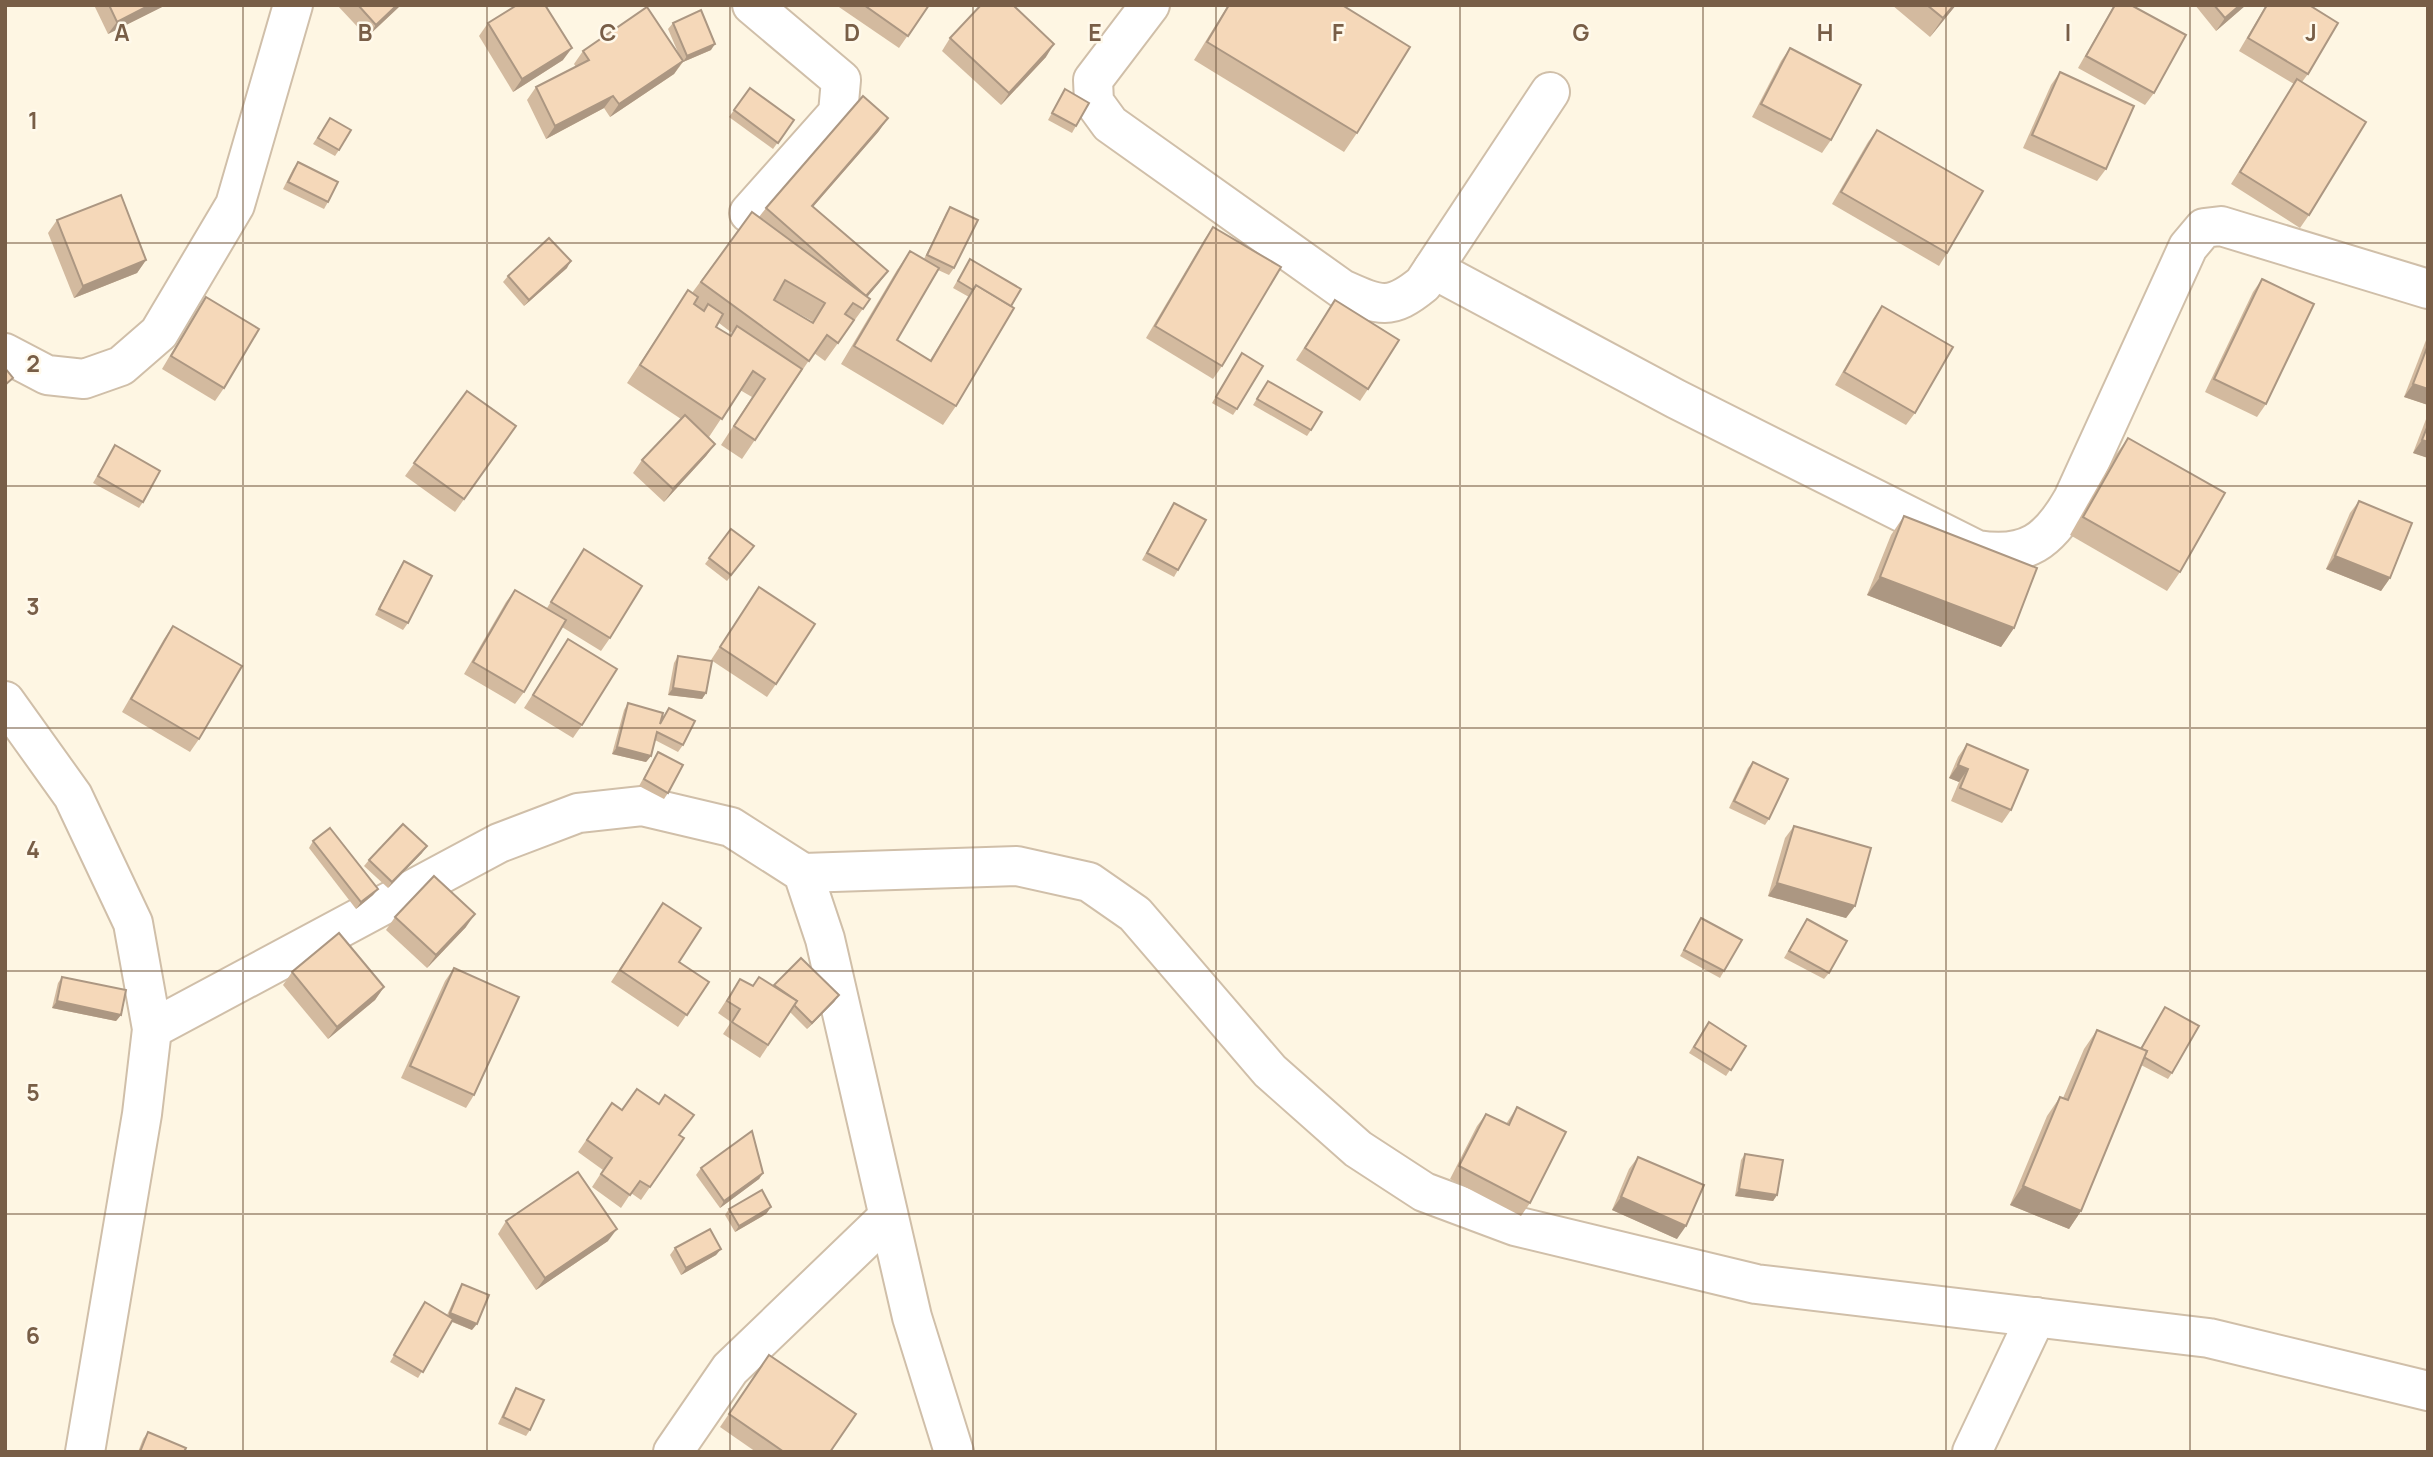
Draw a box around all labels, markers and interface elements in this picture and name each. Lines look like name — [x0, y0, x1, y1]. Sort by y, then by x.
text: A — [114, 16, 130, 48]
text: B — [358, 16, 372, 48]
text: C — [600, 16, 617, 48]
text: D — [844, 16, 860, 48]
text: E — [1088, 16, 1102, 48]
text: F — [1332, 16, 1344, 48]
text: G — [1573, 16, 1590, 48]
text: H — [1817, 16, 1833, 48]
text: I — [2065, 16, 2071, 48]
text: J — [2305, 16, 2317, 48]
text: 1 — [28, 104, 38, 136]
text: 2 — [26, 347, 40, 379]
text: 3 — [26, 590, 40, 622]
text: 4 — [26, 833, 40, 865]
text: 5 — [26, 1076, 40, 1108]
text: 6 — [26, 1319, 40, 1351]

